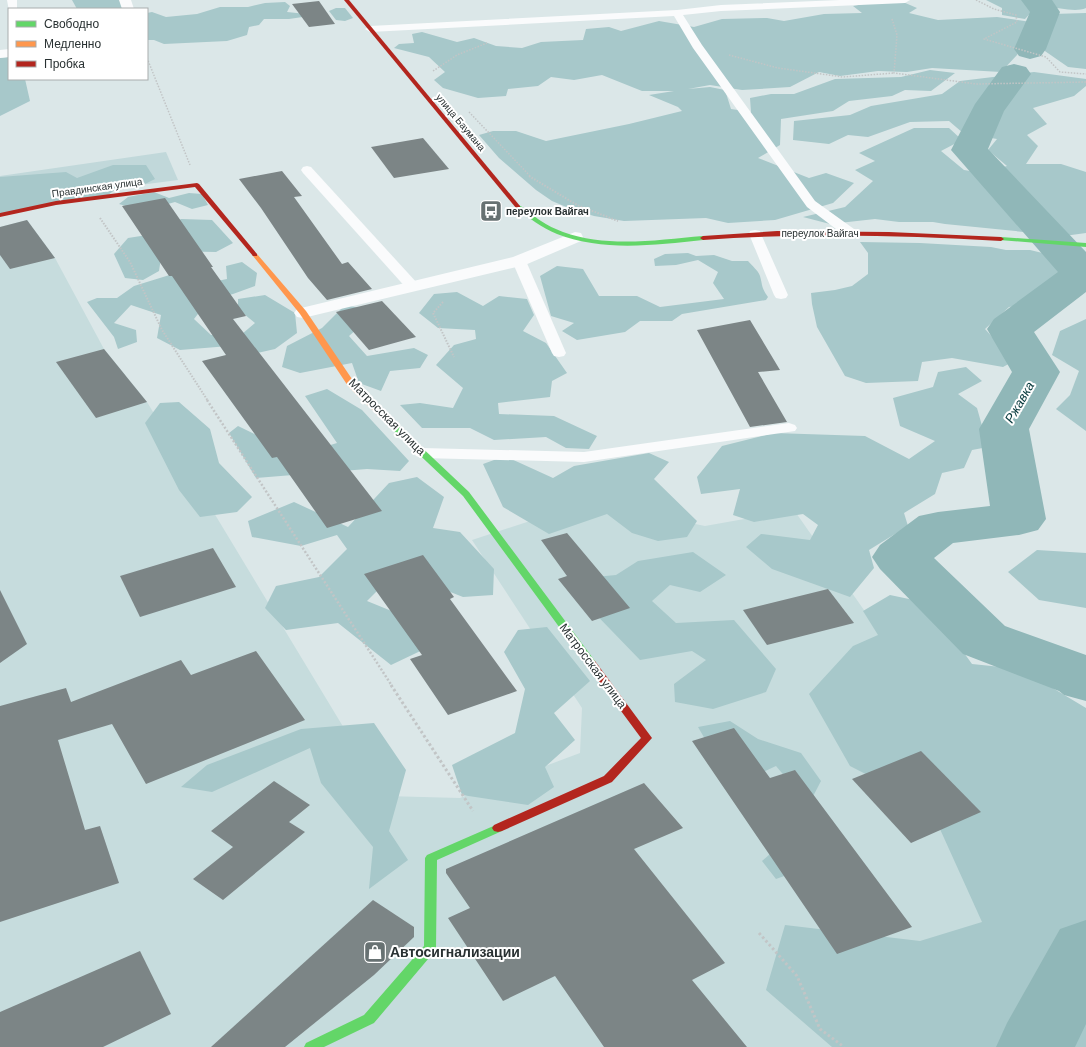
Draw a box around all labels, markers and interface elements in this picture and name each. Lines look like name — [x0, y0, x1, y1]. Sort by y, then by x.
legend — [8, 8, 148, 80]
text: Свободно — [44, 17, 99, 31]
text: Медленно — [44, 37, 101, 51]
text: Пробка — [44, 57, 85, 71]
street label: улица Баумана — [434, 92, 488, 153]
street label: Правдинская улица — [51, 176, 143, 199]
bus stop icon: переулок Вайгач — [478, 198, 504, 224]
place label: переулок Вайгач — [506, 206, 589, 217]
street label: переулок Вайгач — [781, 228, 859, 239]
street label: Матросская улица — [346, 376, 428, 458]
water label: Ржавка — [1002, 379, 1037, 425]
street label: Матросская улица — [557, 621, 630, 711]
shop icon: Автосигнализации — [362, 939, 388, 965]
place label: Автосигнализации — [390, 944, 520, 960]

